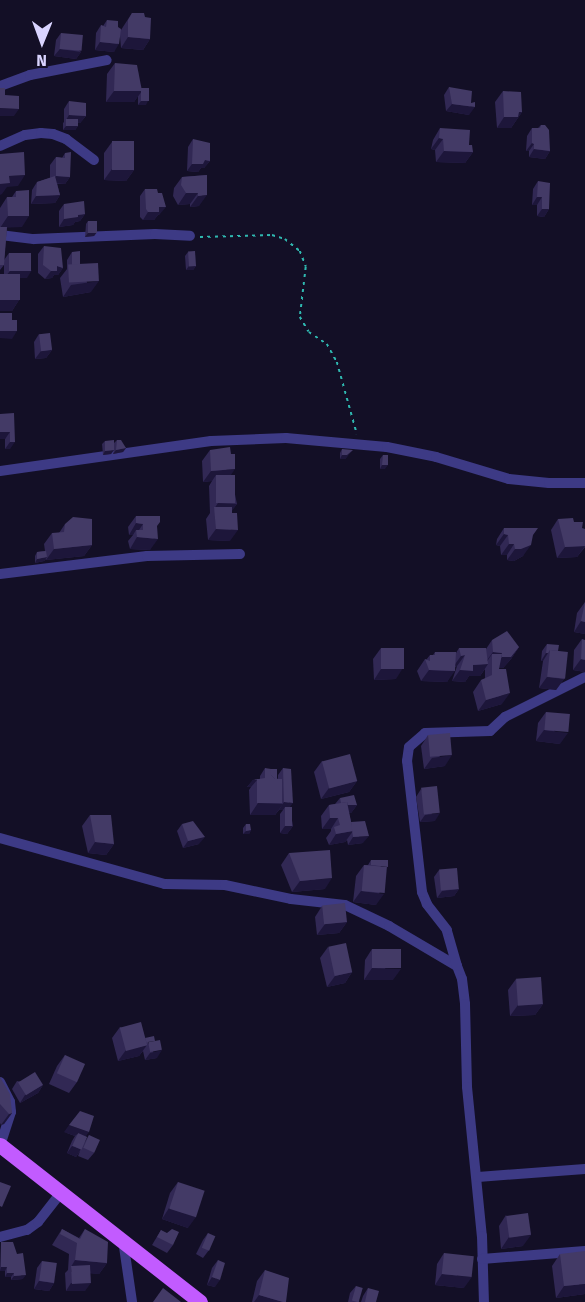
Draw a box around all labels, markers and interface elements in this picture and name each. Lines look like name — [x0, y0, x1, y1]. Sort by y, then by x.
north arrow — [12, 12, 72, 72]
text: N — [36, 51, 47, 70]

